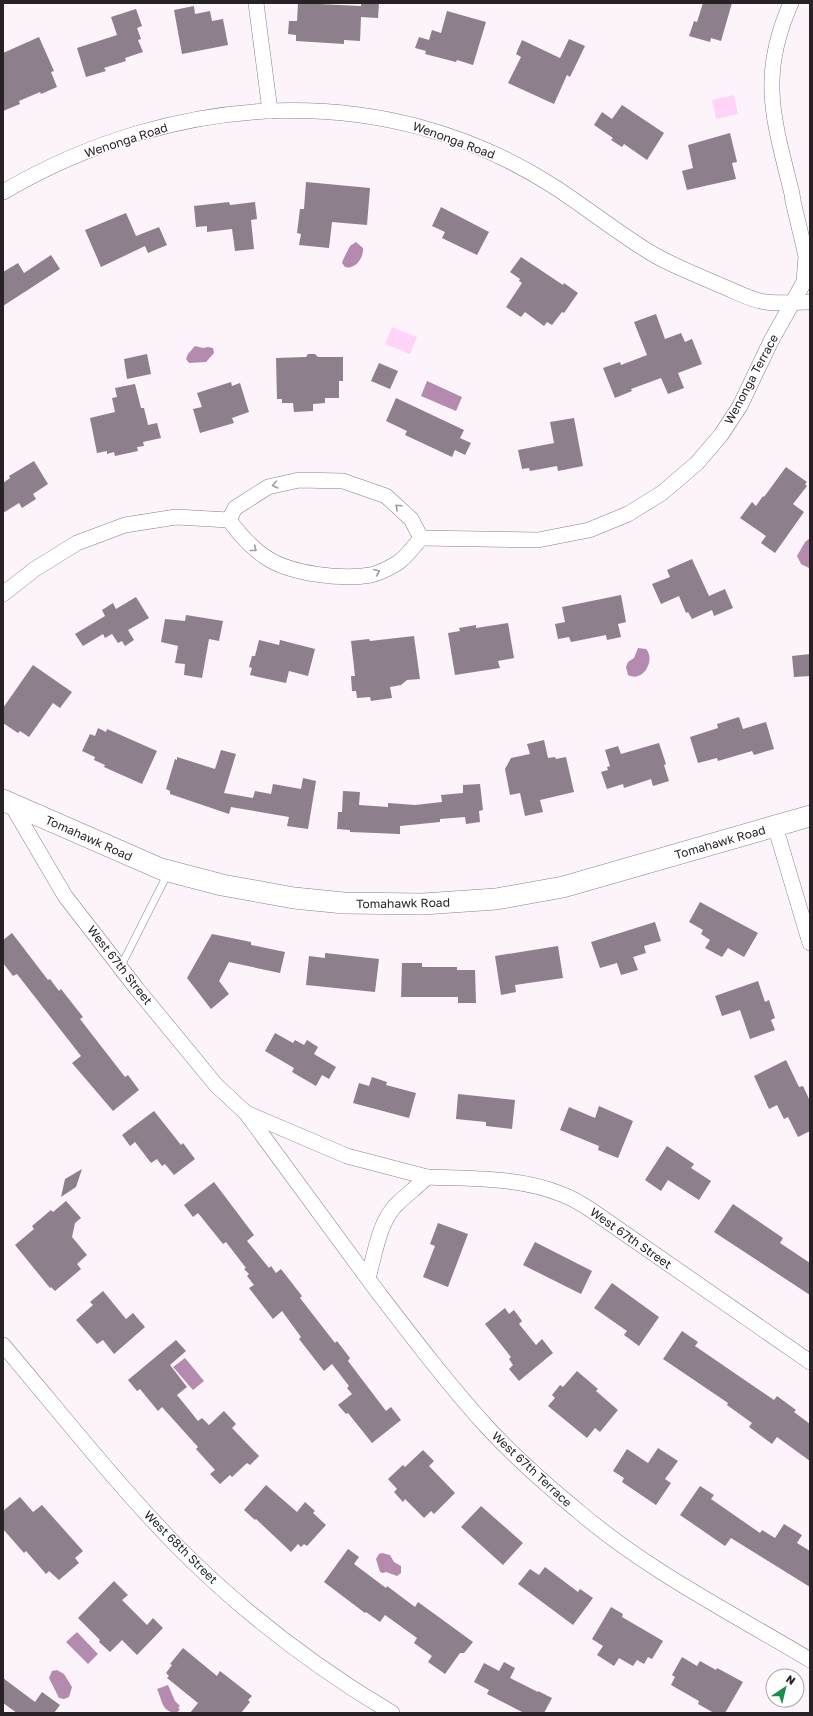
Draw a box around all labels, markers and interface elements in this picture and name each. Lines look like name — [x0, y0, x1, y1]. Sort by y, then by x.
street label: Wenonga Road — [411, 118, 497, 162]
street label: Wenonga Road — [83, 119, 169, 161]
street label: Wenonga Terrace — [721, 331, 781, 427]
one-way arrow — [272, 481, 278, 489]
one-way arrow — [395, 504, 403, 512]
one-way arrow — [250, 544, 257, 551]
one-way arrow — [373, 569, 381, 577]
street label: Tomahawk Road — [43, 812, 135, 864]
street label: Tomahawk Road — [673, 822, 767, 862]
street label: Tomahawk Road — [356, 895, 450, 911]
street label: West 67th Street — [84, 922, 156, 1008]
street label: West 67th Street — [587, 1204, 675, 1272]
street label: West 67th Terrace — [489, 1428, 575, 1510]
street label: West 68th Street — [141, 1507, 221, 1587]
north arrow — [765, 1668, 805, 1708]
text: N — [784, 1672, 798, 1687]

